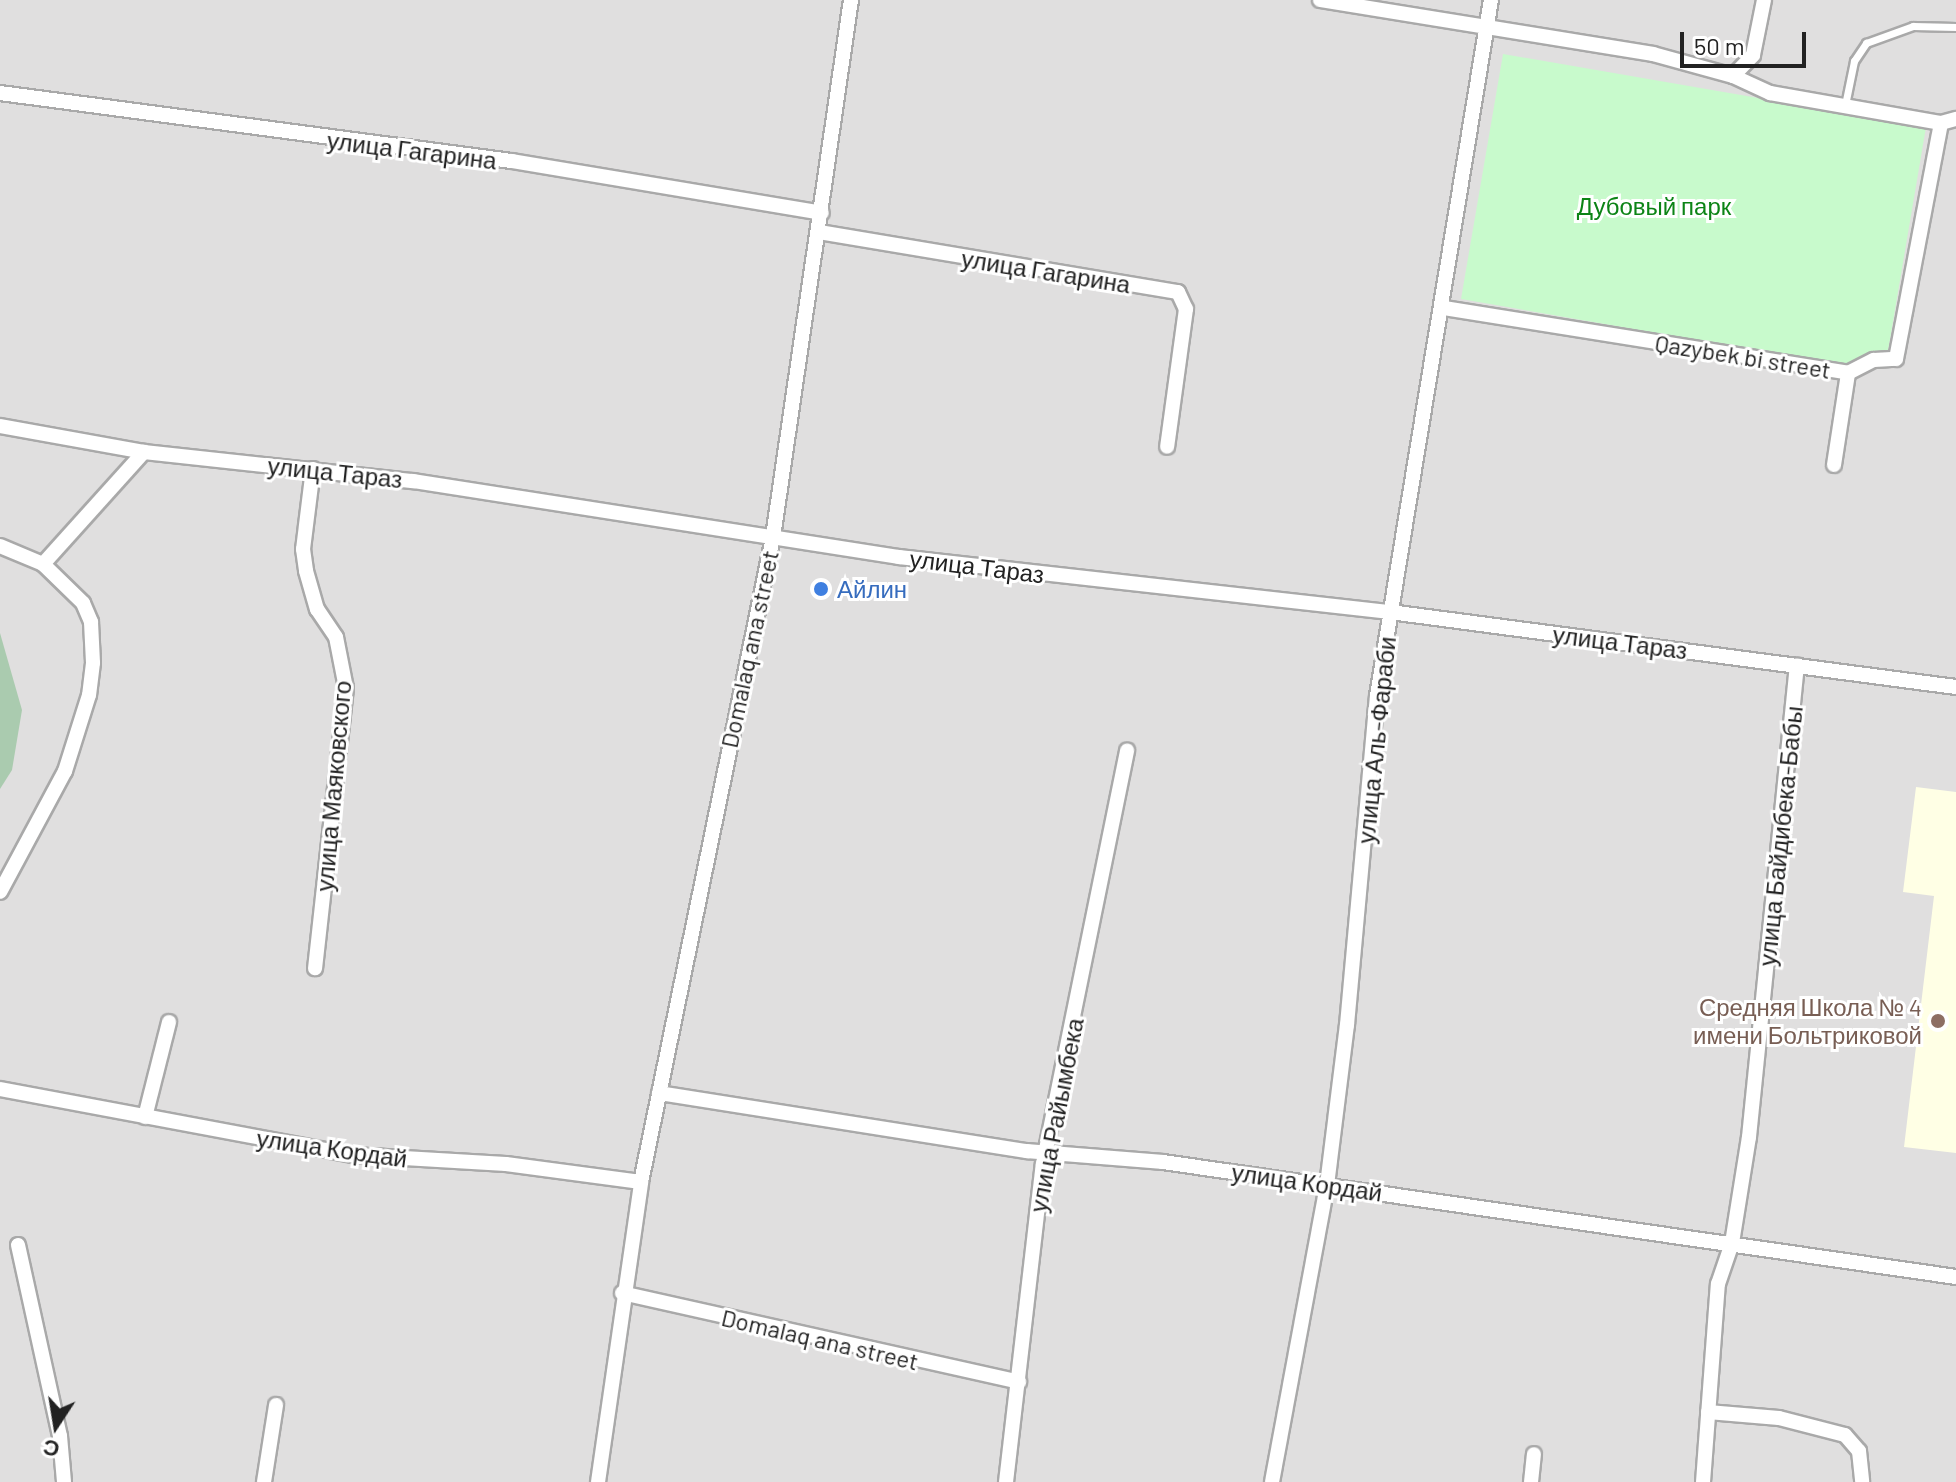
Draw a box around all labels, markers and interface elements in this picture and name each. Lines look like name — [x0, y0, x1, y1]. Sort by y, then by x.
scale bar — [1684, 16, 1810, 66]
text: 50 m — [1694, 31, 1745, 60]
street label: улица Гагарина — [326, 125, 498, 175]
park label: Дубовый парк — [1577, 192, 1731, 220]
street label: улица Гагарина — [959, 243, 1133, 299]
street label: Qazybek bi street — [1653, 328, 1833, 384]
street label: улица Тараз — [266, 451, 404, 493]
street label: улица Тараз — [908, 543, 1046, 589]
street label: Domalaq ana street — [714, 548, 784, 750]
place label: Айлин — [837, 575, 907, 603]
marker: Айлин — [812, 580, 830, 598]
street label: улица Тараз — [1551, 619, 1689, 665]
street label: улица Аль-Фараби — [1351, 635, 1401, 845]
street label: улица Маяковского — [309, 679, 357, 893]
street label: улица Байдибека-Бабы — [1752, 704, 1808, 968]
place label: Средняя Школа № 4 имени Больтриковой — [1693, 993, 1922, 1049]
marker: Средняя Школа № 4 имени Больтриковой — [1929, 1012, 1947, 1030]
street label: улица Райымбека — [1023, 1015, 1089, 1215]
street label: улица Кордай — [255, 1123, 409, 1173]
street label: улица Кордай — [1230, 1157, 1384, 1207]
street label: Domalaq ana street — [719, 1302, 921, 1376]
north arrow — [16, 1386, 96, 1466]
text: С — [41, 1435, 61, 1464]

